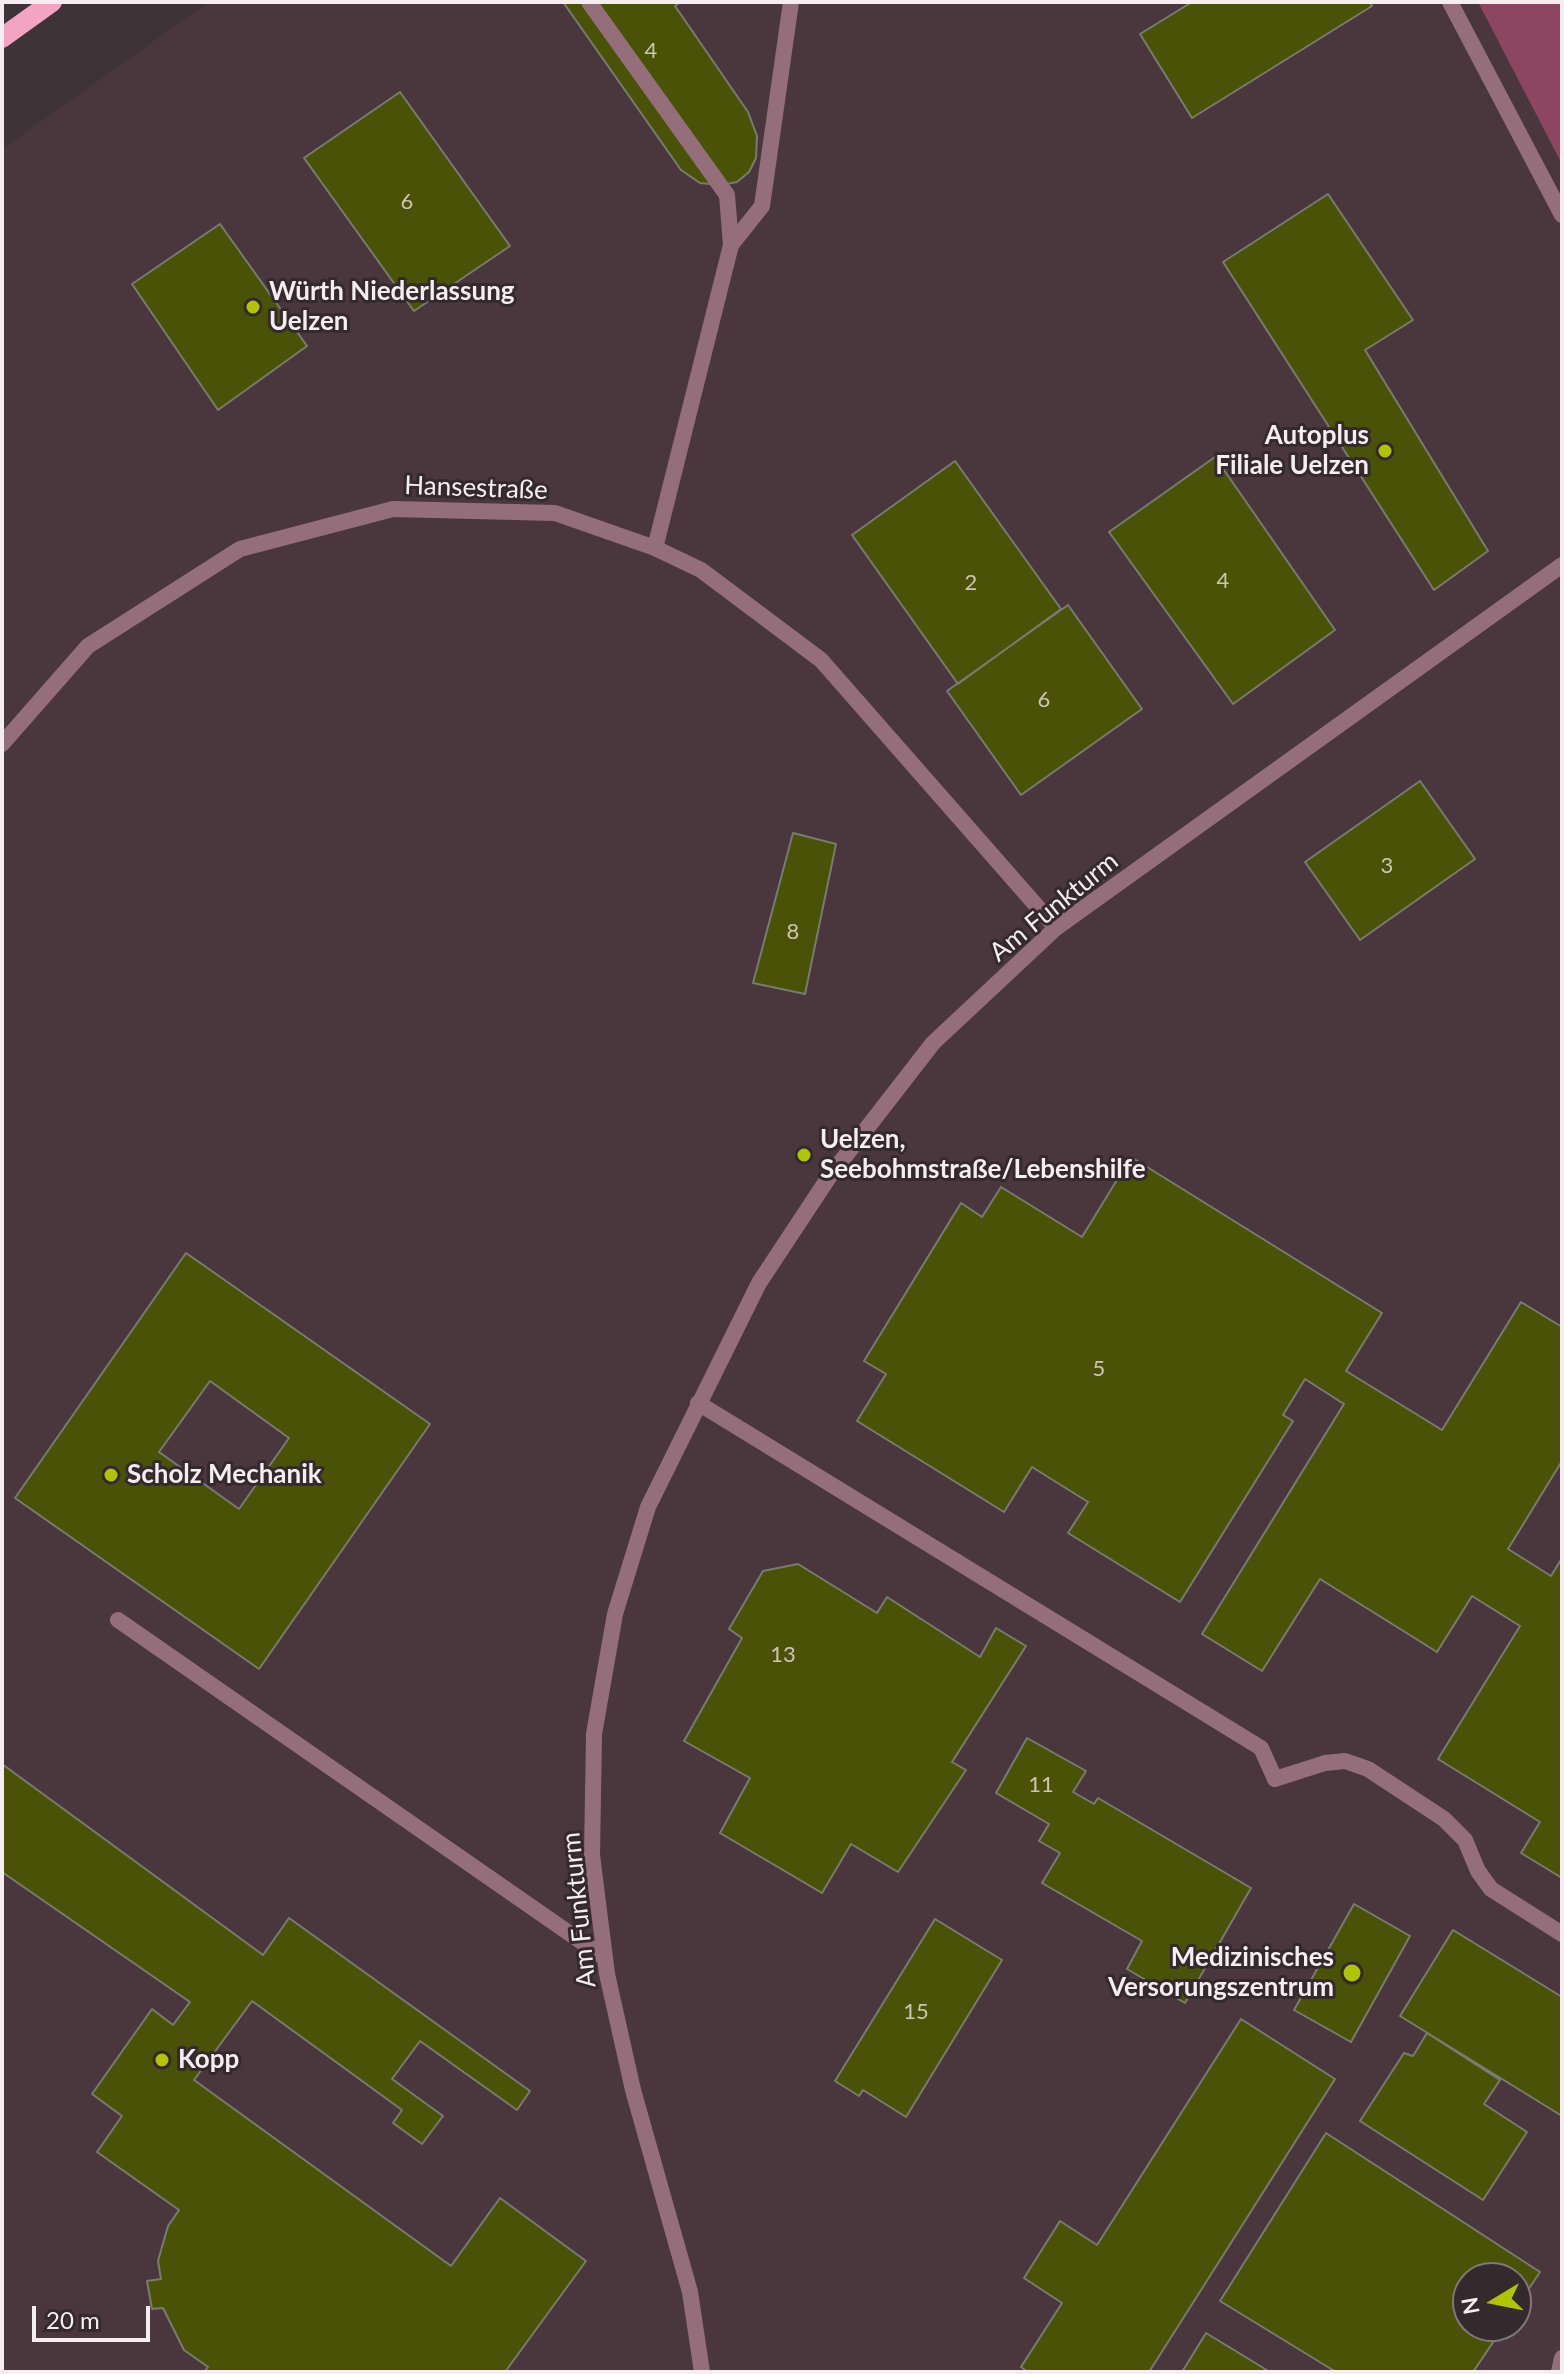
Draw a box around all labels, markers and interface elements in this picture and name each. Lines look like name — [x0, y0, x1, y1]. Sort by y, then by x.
house number: 4 — [645, 38, 657, 64]
house number: 6 — [401, 189, 413, 215]
place label: Würth Niederlassung Uelzen — [269, 276, 515, 338]
marker: Würth Niederlassung Uelzen — [244, 298, 262, 316]
place label: Autoplus Filiale Uelzen — [1215, 420, 1369, 482]
marker: Autoplus Filiale Uelzen — [1376, 442, 1394, 460]
street label: Hansestraße — [404, 470, 548, 506]
house number: 4 — [1217, 568, 1229, 594]
house number: 2 — [965, 570, 977, 596]
house number: 6 — [1038, 687, 1050, 713]
street label: Am Funkturm — [983, 846, 1125, 968]
house number: 3 — [1381, 853, 1393, 879]
house number: 8 — [787, 919, 799, 945]
place label: Uelzen, Seebohmstraße/Lebenshilfe — [820, 1124, 1146, 1186]
marker: Uelzen, Seebohmstraße/Lebenshilfe — [795, 1146, 813, 1164]
house number: 5 — [1093, 1356, 1105, 1382]
place label: Scholz Mechanik — [127, 1459, 322, 1491]
marker: Scholz Mechanik — [102, 1466, 120, 1484]
house number: 13 — [770, 1642, 796, 1668]
house number: 11 — [1028, 1772, 1054, 1798]
street label: Am Funkturm — [555, 1831, 603, 1989]
place label: Medizinisches Versorungszentrum — [1108, 1942, 1334, 2004]
marker: Medizinisches Versorungszentrum — [1341, 1962, 1363, 1984]
house number: 15 — [903, 1999, 929, 2025]
place label: Kopp — [178, 2044, 239, 2076]
marker: Kopp — [153, 2051, 171, 2069]
north arrow — [1452, 2262, 1532, 2342]
scale bar — [36, 2290, 154, 2340]
text: N — [1455, 2295, 1485, 2317]
text: 20 m — [46, 2305, 100, 2334]

